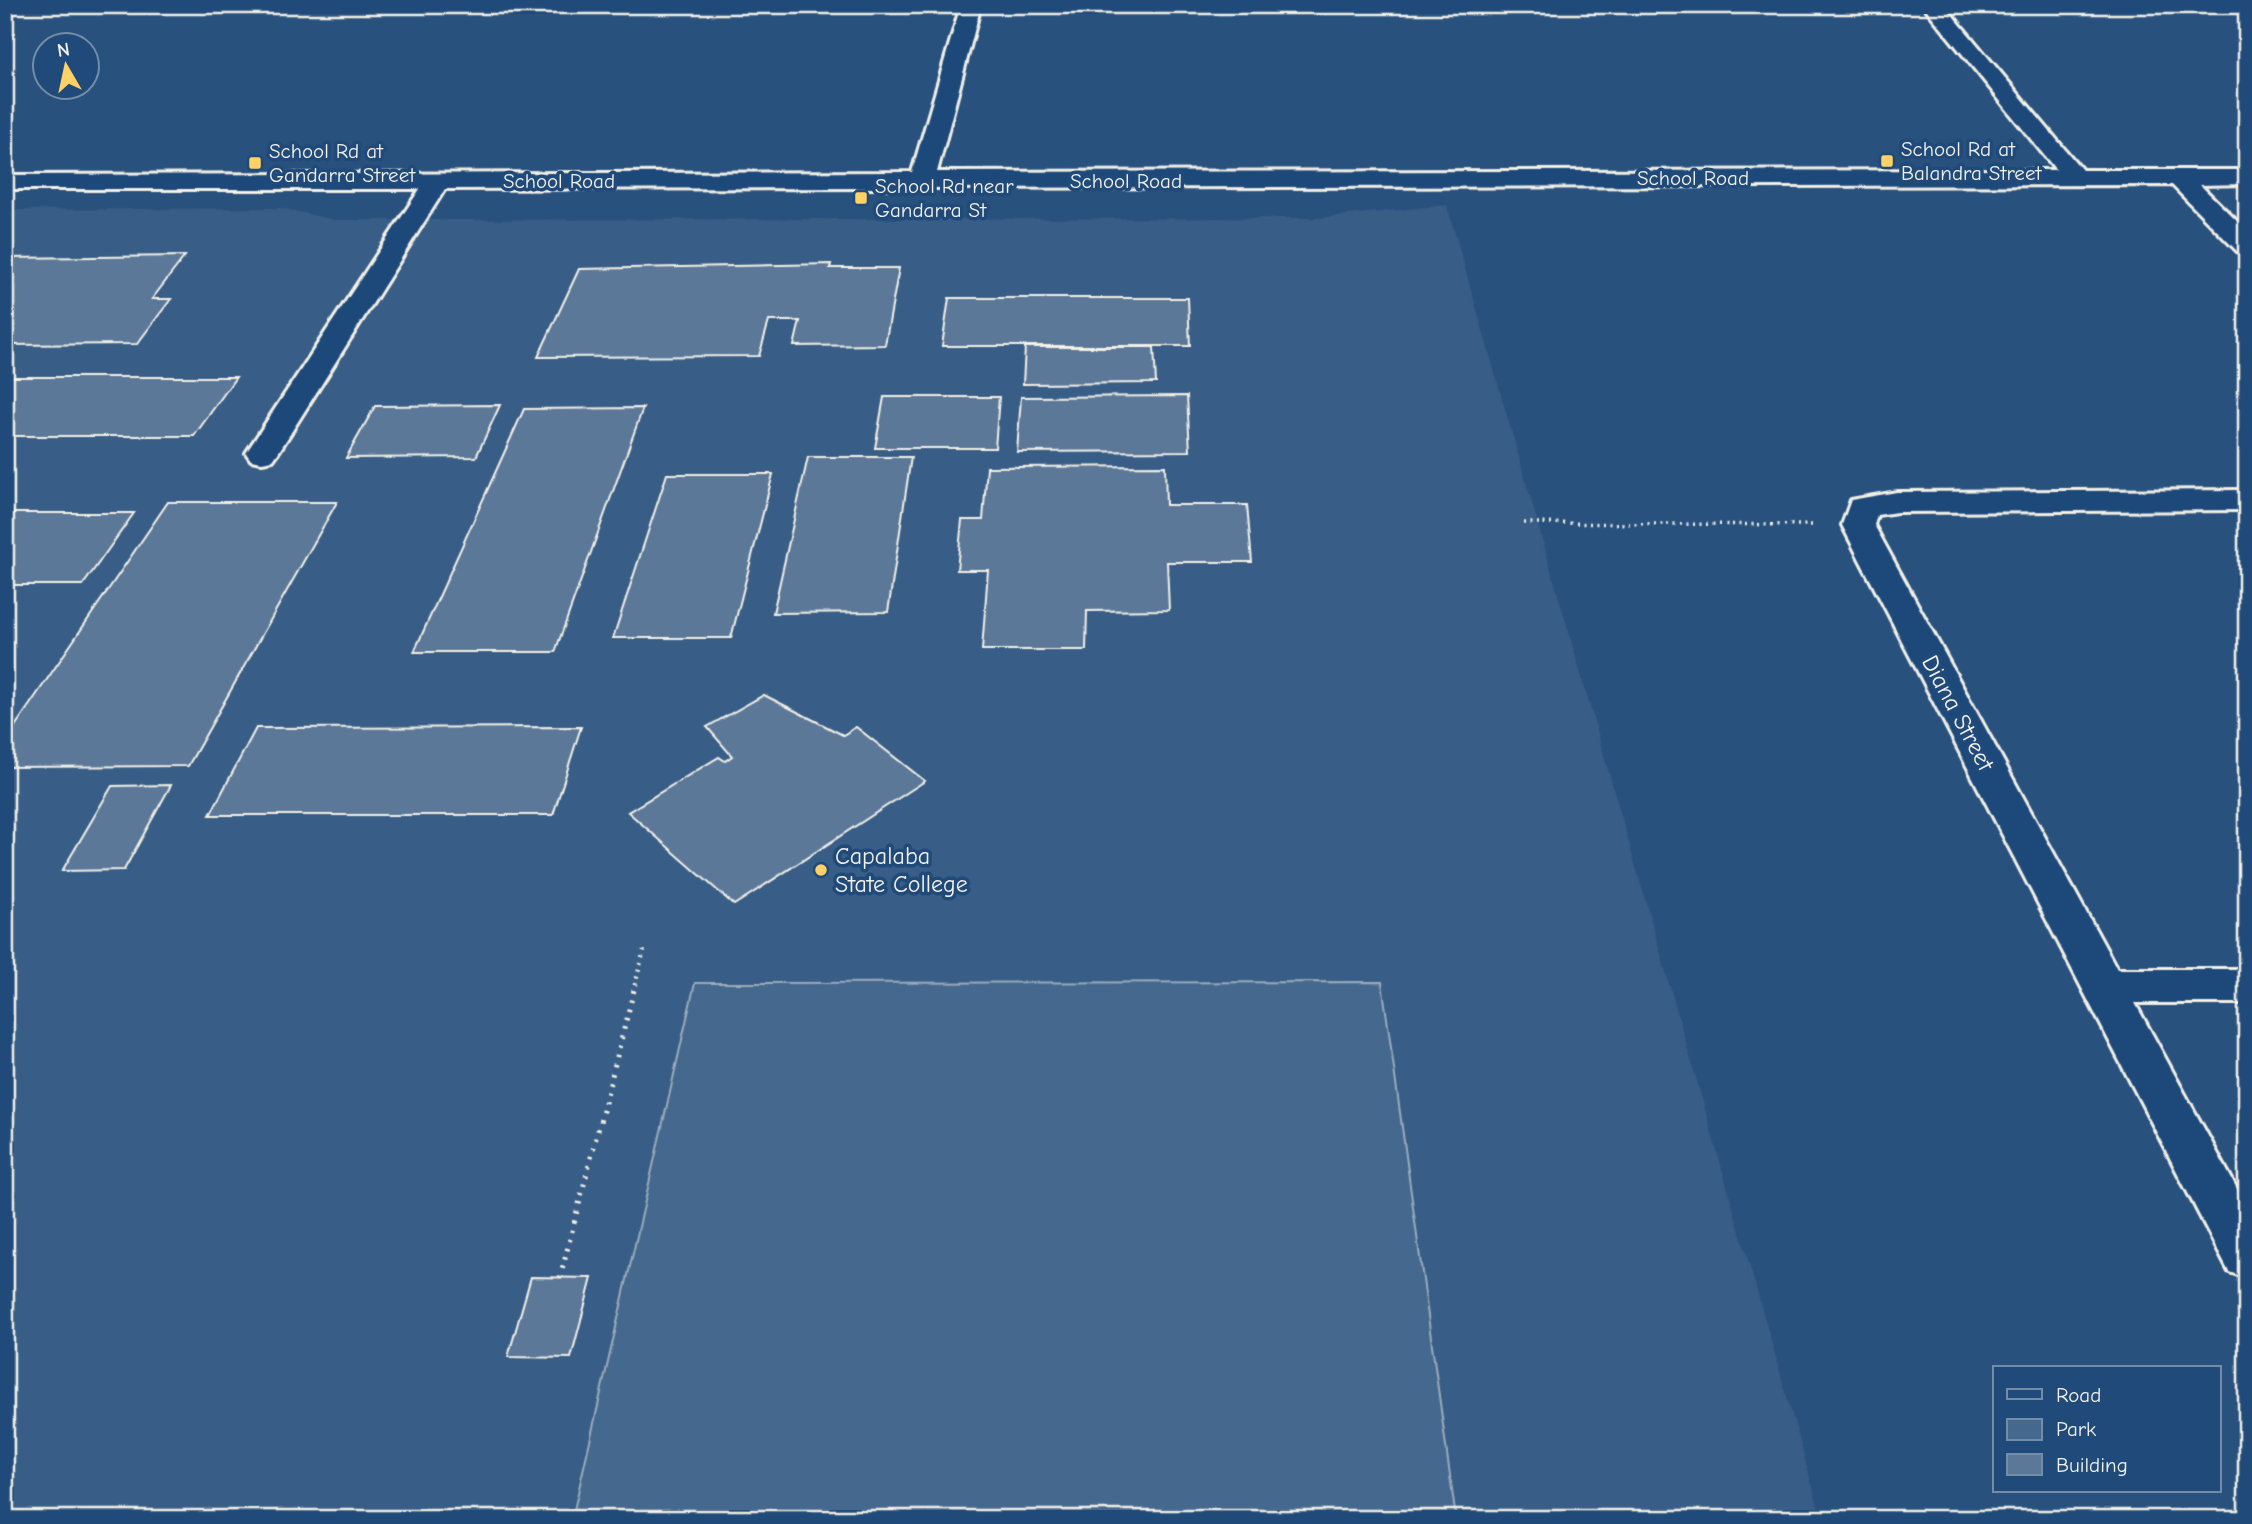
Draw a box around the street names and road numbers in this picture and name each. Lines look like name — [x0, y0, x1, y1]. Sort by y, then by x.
street label: School Road — [1637, 166, 1749, 190]
street label: School Road — [503, 169, 615, 193]
street label: School Road — [1070, 169, 1182, 193]
street label: Diana Street — [1916, 650, 2001, 777]

